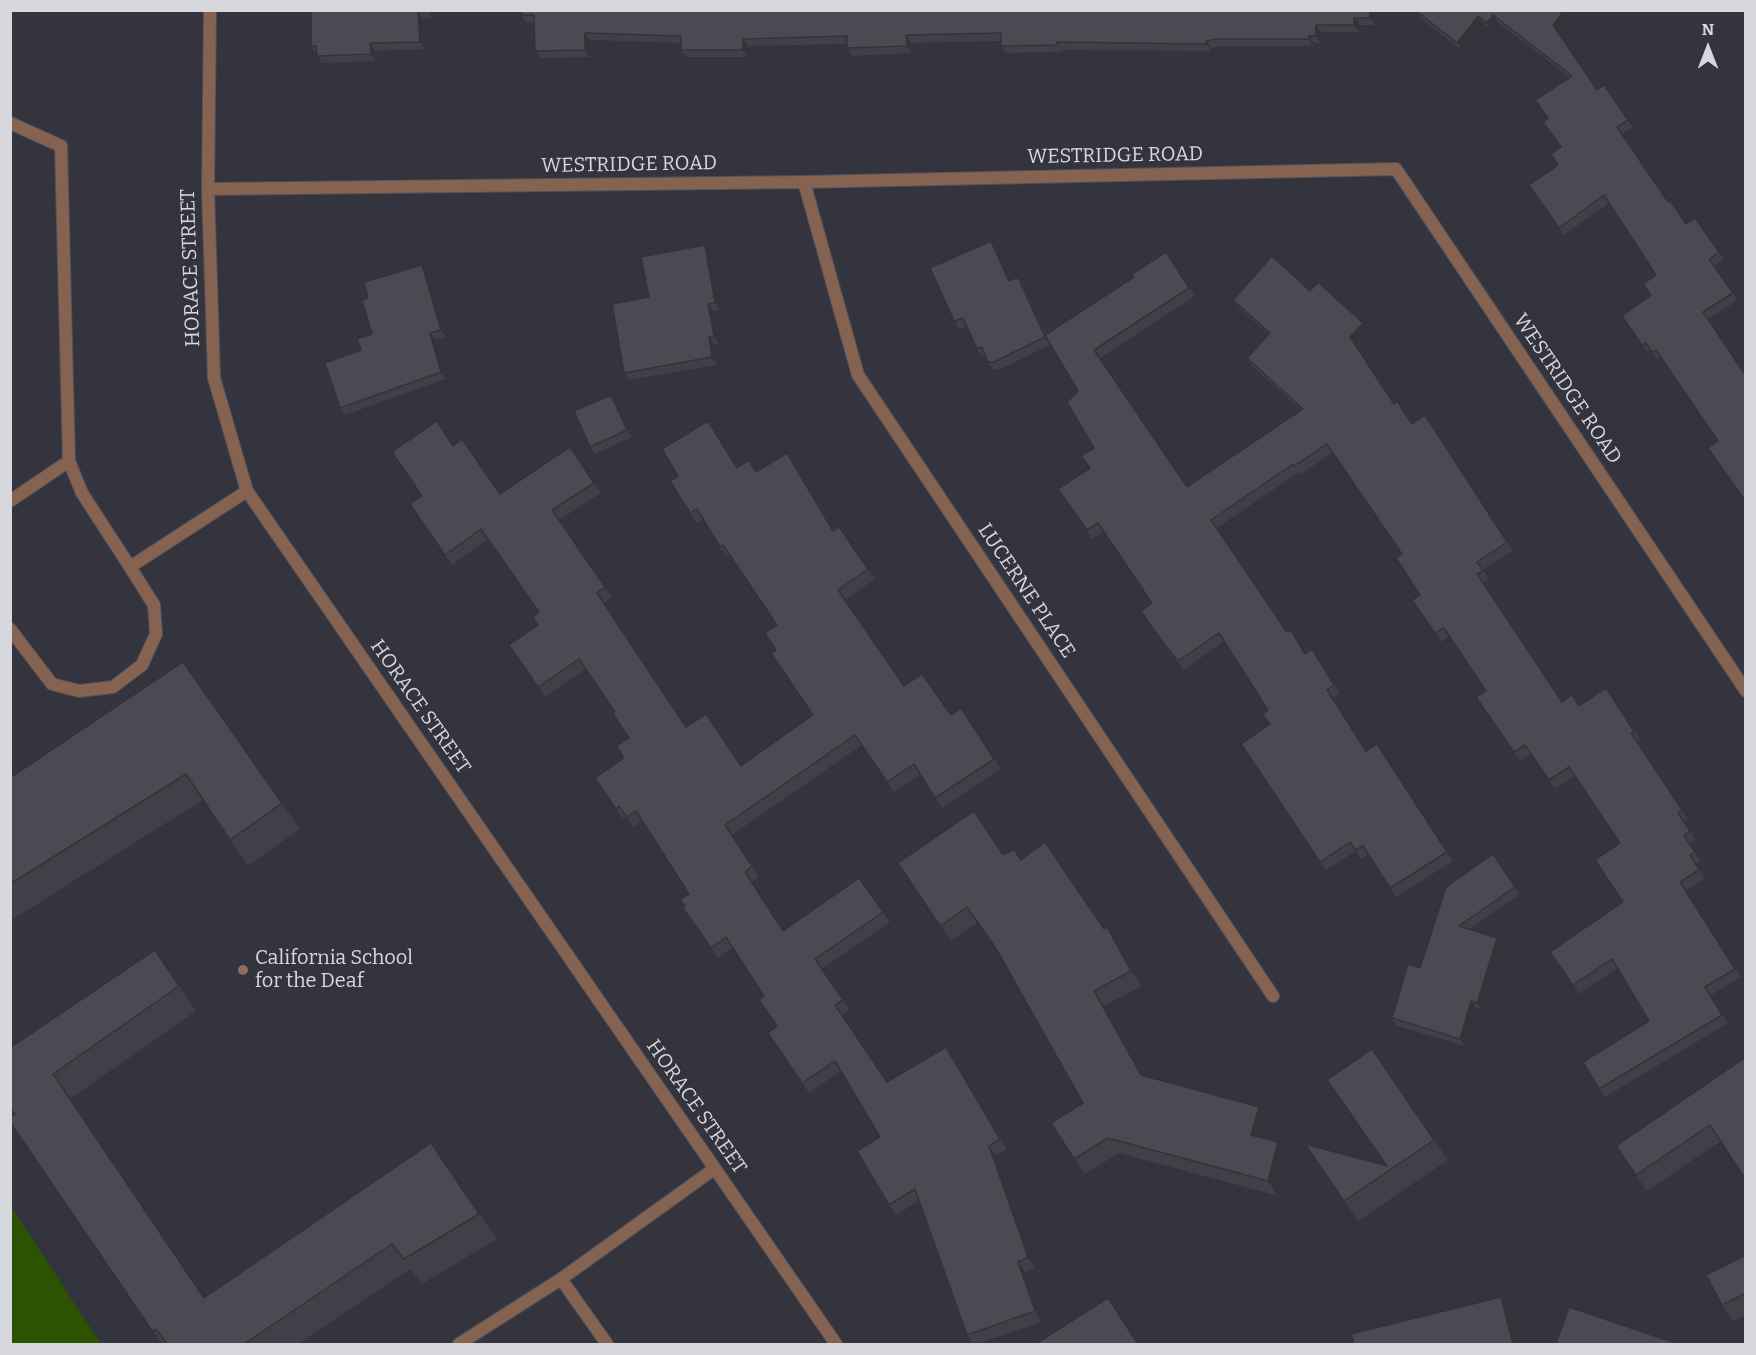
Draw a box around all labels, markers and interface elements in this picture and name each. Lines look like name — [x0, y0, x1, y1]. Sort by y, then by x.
north arrow — [1678, 18, 1738, 78]
text: N — [1702, 20, 1714, 39]
street label: WESTRIDGE ROAD — [1027, 142, 1203, 170]
street label: WESTRIDGE ROAD — [541, 151, 717, 179]
street label: HORACE STREET — [176, 189, 206, 347]
street label: WESTRIDGE ROAD — [1508, 309, 1626, 469]
street label: LUCERNE PLACE — [972, 519, 1080, 663]
street label: HORACE STREET — [365, 635, 475, 779]
place label: California School for the Deaf — [255, 946, 413, 993]
marker: California School for the Deaf — [236, 963, 250, 977]
street label: HORACE STREET — [641, 1035, 751, 1179]

